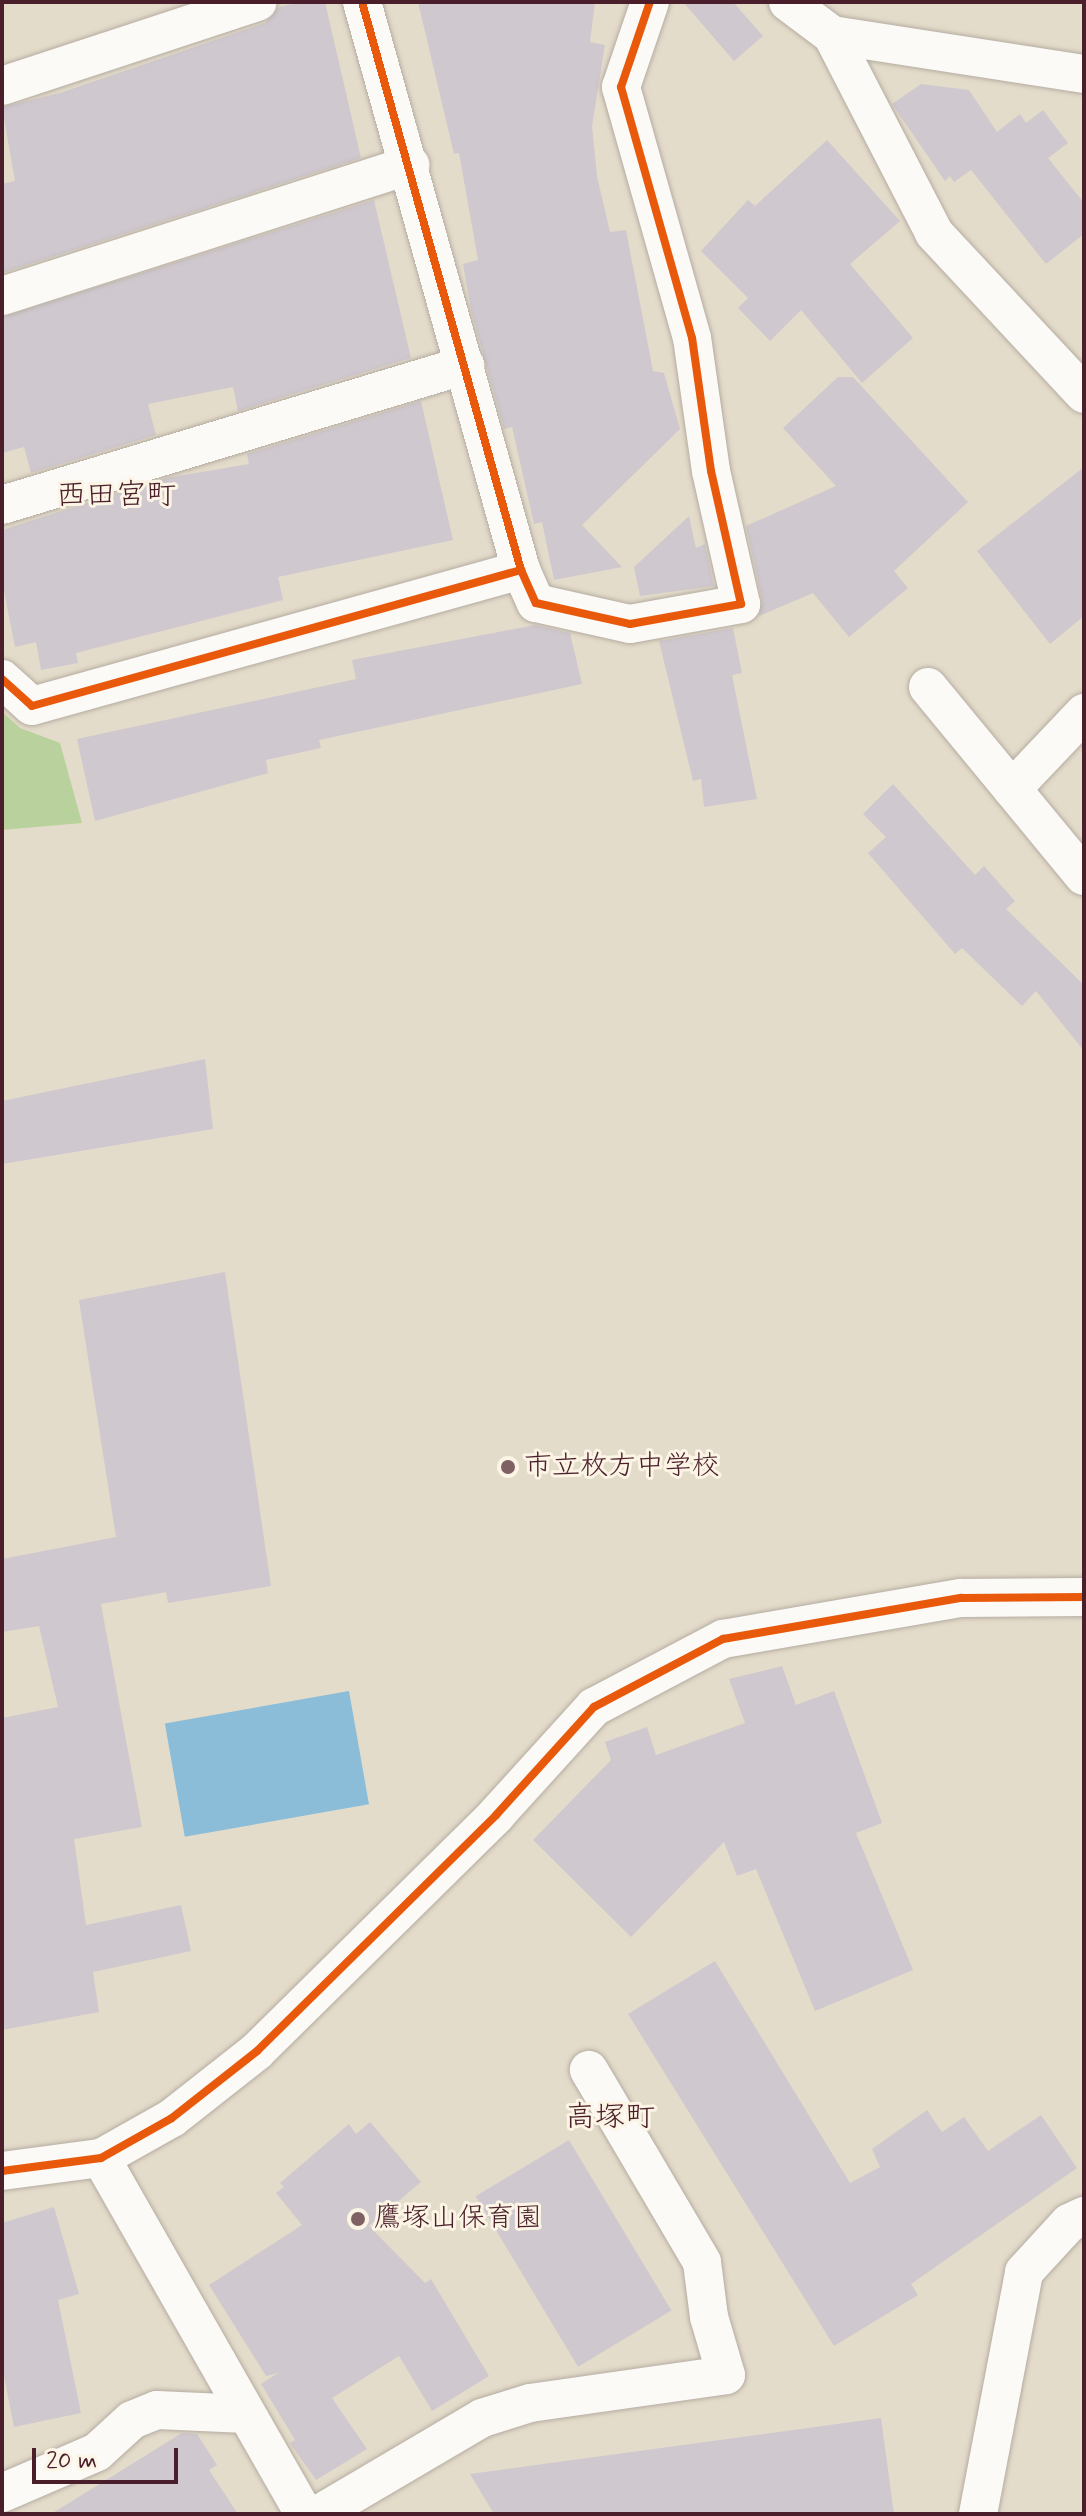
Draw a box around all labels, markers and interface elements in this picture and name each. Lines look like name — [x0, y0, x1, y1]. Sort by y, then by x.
district label: 西田宮町 — [56, 478, 176, 514]
place label: 市立枚方中学校 — [524, 1450, 720, 1484]
marker: 市立枚方中学校 — [499, 1458, 517, 1476]
district label: 高塚町 — [565, 2100, 655, 2136]
place label: 鷹塚山保育園 — [374, 2202, 542, 2236]
marker: 鷹塚山保育園 — [349, 2210, 367, 2228]
scale bar — [36, 2432, 182, 2482]
text: 20 m — [46, 2446, 97, 2477]

